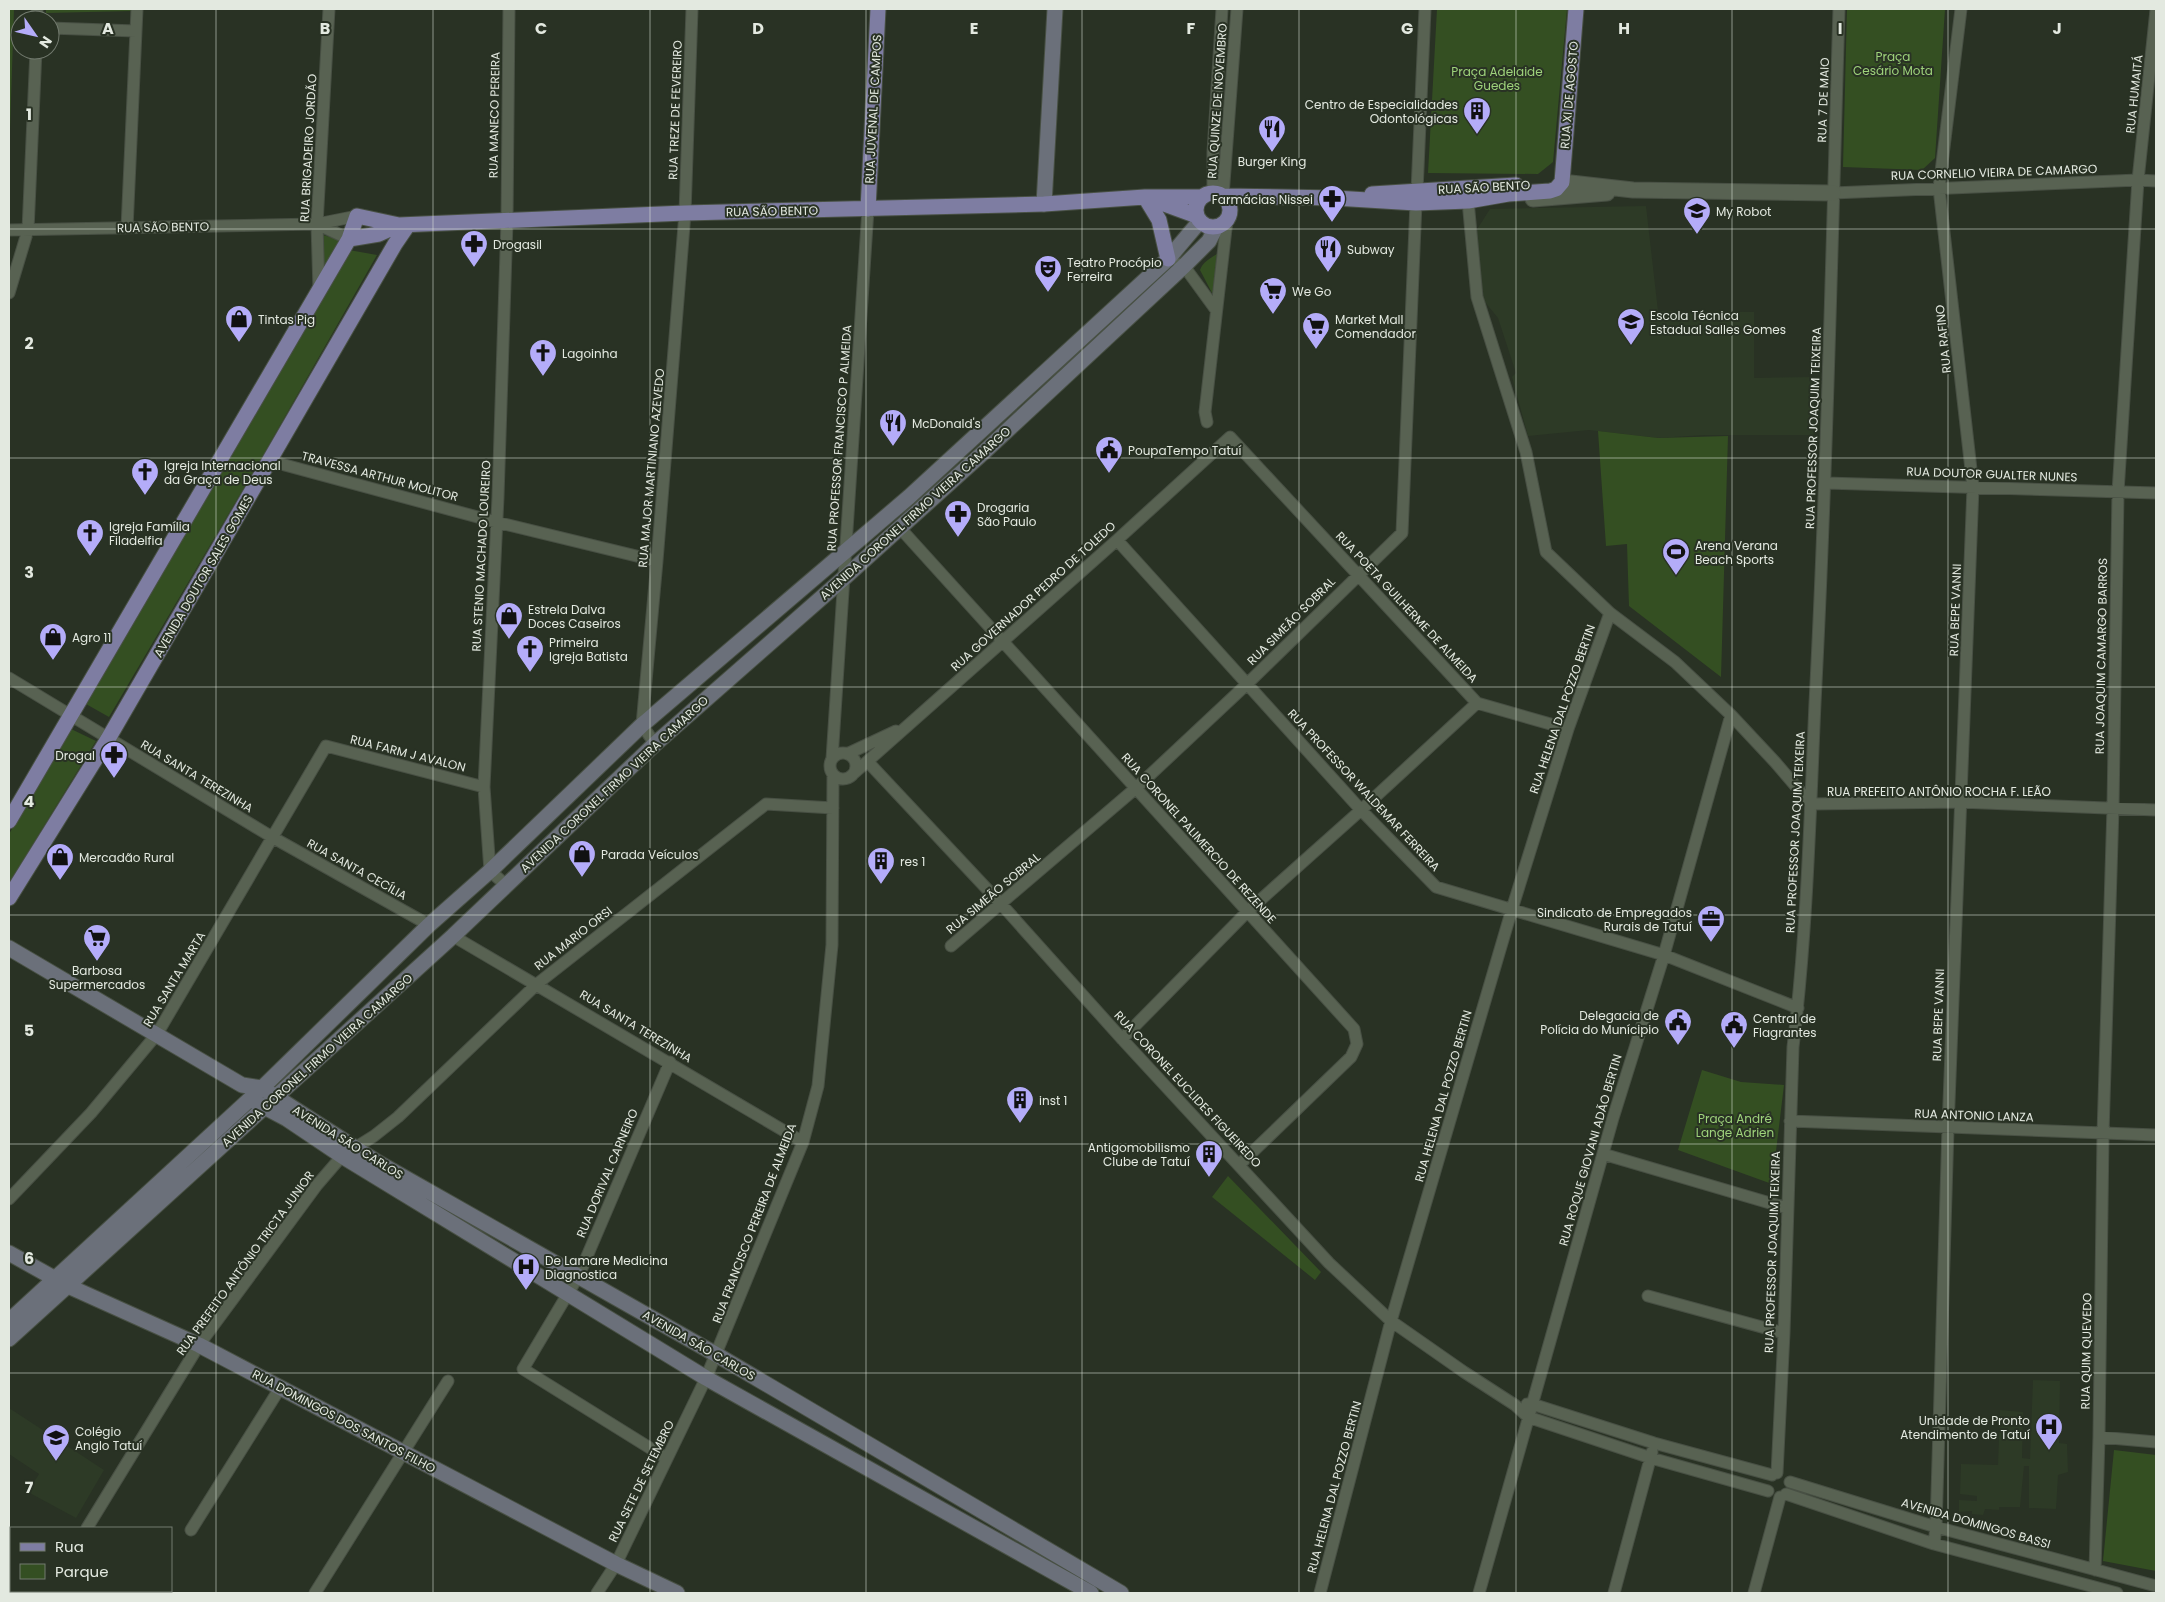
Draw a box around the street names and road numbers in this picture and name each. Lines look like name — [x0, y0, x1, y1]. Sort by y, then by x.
street label: RUA QUINZE DE NOVEMBRO — [1203, 23, 1231, 179]
street label: RUA JUVENAL DE CAMPOS — [861, 34, 885, 184]
street label: RUA TREZE DE FEVEREIRO — [664, 40, 686, 180]
street label: RUA XI DE AGOSTO — [1556, 40, 1582, 150]
street label: RUA MANECO PEREIRA — [484, 52, 504, 178]
street label: RUA HUMAITÁ — [2121, 54, 2147, 134]
street label: RUA 7 DE MAIO — [1813, 57, 1833, 143]
street label: RUA BRIGADEIRO JORDÃO — [296, 73, 320, 223]
street label: RUA CORNELIO VIEIRA DE CAMARGO — [1891, 160, 2097, 184]
street label: RUA SÃO BENTO — [1437, 176, 1531, 198]
street label: RUA SÃO BENTO — [726, 202, 818, 220]
street label: RUA SÃO BENTO — [117, 218, 209, 236]
street label: RUA RAFINO — [1931, 304, 1955, 374]
street label: RUA PROFESSOR FRANCISCO P ALMEIDA — [823, 324, 855, 552]
street label: RUA PROFESSOR JOAQUIM TEIXEIRA — [1801, 327, 1825, 529]
street label: RUA MAJOR MARTINIANO AZEVEDO — [634, 368, 668, 568]
street label: AVENIDA CORONEL FIRMO VIEIRA CAMARGO — [816, 422, 1014, 604]
street label: TRAVESSA ARTHUR MOLITOR — [300, 447, 460, 505]
street label: RUA STENIO MACHADO LOUREIRO — [468, 460, 494, 652]
street label: RUA DOUTOR GUALTER NUNES — [1906, 463, 2078, 485]
street label: AVENIDA DOUTOR SALES GOMES — [149, 492, 257, 660]
street label: RUA GOVERNADOR PEDRO DE TOLEDO — [947, 517, 1119, 675]
street label: RUA POETA GUILHERME DE ALMEIDA — [1332, 528, 1482, 686]
street label: RUA JOAQUIM CAMARGO BARROS — [2091, 558, 2111, 754]
street label: RUA BEPE VANNI — [1945, 563, 1965, 657]
street label: RUA SIMEÃO SOBRAL — [1243, 573, 1339, 669]
street label: RUA HELENA DAL POZZO BERTIN — [1525, 622, 1599, 796]
street label: AVENIDA CORONEL FIRMO VIEIRA CAMARGO — [516, 692, 712, 876]
street label: RUA PROFESSOR WALDEMAR FERREIRA — [1284, 705, 1444, 875]
street label: RUA FARM J AVALON — [348, 730, 468, 776]
street label: RUA PROFESSOR JOAQUIM TEIXEIRA — [1781, 731, 1809, 933]
street label: RUA SANTA TEREZINHA — [138, 736, 256, 816]
street label: RUA CORONEL PALIMERCIO DE REZENDE — [1118, 749, 1280, 927]
street label: RUA PREFEITO ANTÔNIO ROCHA F. LEÃO — [1827, 783, 2051, 800]
street label: RUA SANTA CECÍLIA — [304, 834, 410, 904]
street label: RUA SIMEÃO SOBRAL — [942, 848, 1044, 938]
street label: RUA MARIO ORSI — [530, 902, 616, 974]
street label: RUA SANTA MARTA — [139, 928, 209, 1030]
street label: RUA BEPE VANNI — [1928, 968, 1948, 1062]
street label: AVENIDA CORONEL FIRMO VIEIRA CAMARGO — [218, 969, 416, 1151]
street label: RUA SANTA TEREZINHA — [577, 986, 695, 1066]
street label: RUA CORONEL EUCLIDES FIGUEIREDO — [1111, 1007, 1265, 1171]
street label: RUA HELENA DAL POZZO BERTIN — [1410, 1008, 1476, 1184]
street label: RUA ROQUE GIOVANI ADÃO BERTIN — [1554, 1052, 1626, 1248]
street label: AVENIDA SÃO CARLOS — [289, 1101, 407, 1183]
street label: RUA ANTONIO LANZA — [1914, 1104, 2034, 1126]
street label: RUA DORIVAL CARNEIRO — [572, 1106, 642, 1240]
street label: RUA FRANCISCO PEREIRA DE ALMEIDA — [708, 1121, 800, 1325]
street label: RUA PROFESSOR JOAQUIM TEIXEIRA — [1760, 1151, 1784, 1353]
street label: RUA PREFEITO ANTÔNIO TRICTA JUNIOR — [172, 1167, 318, 1359]
street label: RUA QUIM QUEVEDO — [2076, 1293, 2096, 1409]
street label: AVENIDA SÃO CARLOS — [639, 1306, 759, 1384]
street label: RUA DOMINGOS DOS SANTOS FILHO — [249, 1365, 439, 1477]
street label: RUA HELENA DAL POZZO BERTIN — [1303, 1399, 1365, 1575]
street label: RUA SETE DE SETEMBRO — [604, 1417, 678, 1545]
street label: AVENIDA DOMINGOS BASSI — [1899, 1494, 2053, 1552]

